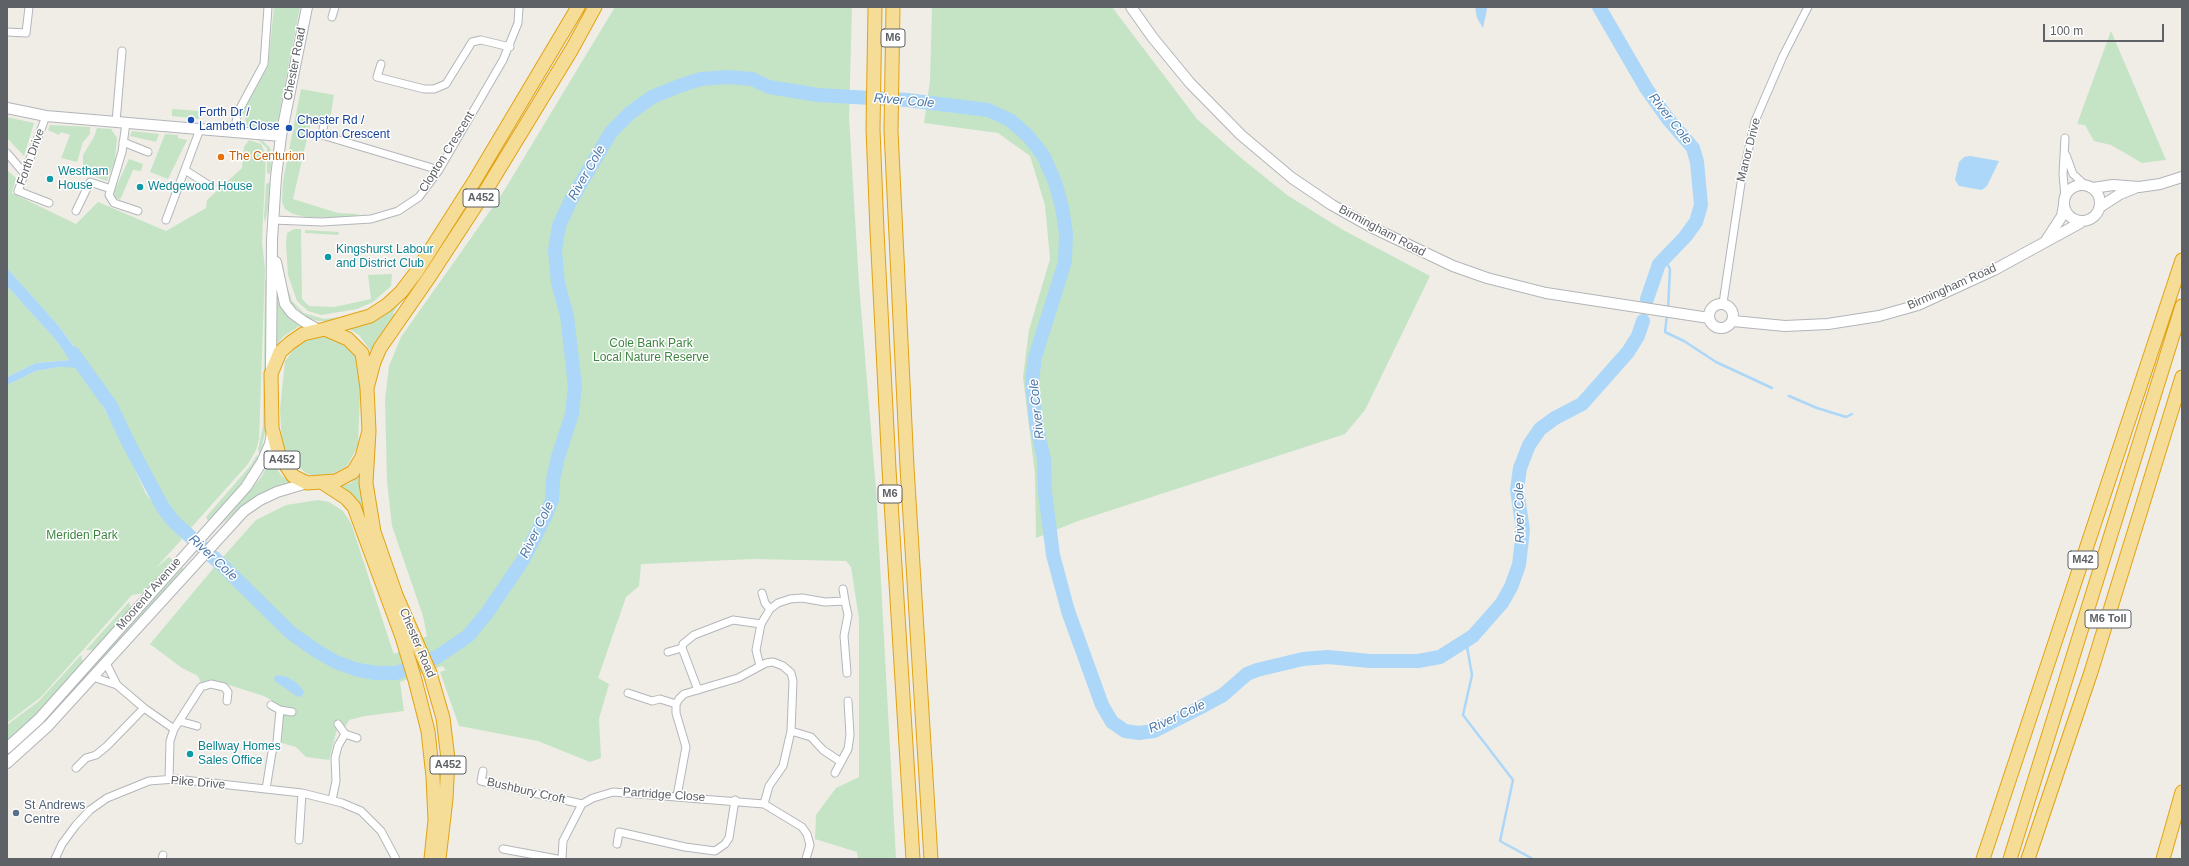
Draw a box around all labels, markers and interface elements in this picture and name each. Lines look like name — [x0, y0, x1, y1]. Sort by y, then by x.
scale bar — [2045, 16, 2166, 42]
text: 100 m — [2050, 24, 2083, 38]
street label: Chester Road — [281, 26, 309, 102]
road number: M6 — [881, 29, 905, 47]
water label: River Cole — [1645, 90, 1695, 148]
water label: River Cole — [873, 91, 935, 111]
place label: Forth Dr / Lambeth Close — [199, 106, 280, 134]
street label: Clopton Crescent — [416, 109, 478, 195]
place label: Chester Rd / Clopton Crescent — [297, 114, 390, 142]
marker: Forth Dr / Lambeth Close — [186, 115, 196, 125]
street label: Manor Drive — [1734, 117, 1764, 183]
marker: Chester Rd / Clopton Crescent — [284, 123, 294, 133]
street label: Forth Drive — [14, 127, 48, 187]
water label: River Cole — [565, 143, 609, 203]
place label: The Centurion — [229, 150, 305, 164]
marker: The Centurion — [216, 152, 226, 162]
place label: Westham House — [58, 165, 108, 193]
marker: Westham House — [45, 174, 55, 184]
place label: Wedgewood House — [148, 180, 253, 194]
marker: Wedgewood House — [135, 182, 145, 192]
road number: A452 — [463, 189, 499, 207]
street label: Birmingham Road — [1336, 202, 1428, 260]
place label: Kingshurst Labour and District Club — [336, 243, 433, 271]
marker: Kingshurst Labour and District Club — [323, 252, 333, 262]
street label: Birmingham Road — [1905, 261, 1999, 313]
park label: Cole Bank Park Local Nature Reserve — [593, 337, 709, 365]
water label: River Cole — [1026, 378, 1048, 440]
road number: A452 — [264, 451, 300, 469]
water label: River Cole — [1512, 483, 1528, 543]
road number: M6 — [878, 485, 902, 503]
water label: River Cole — [517, 499, 557, 561]
park label: Meriden Park — [46, 529, 118, 543]
water label: River Cole — [185, 532, 241, 584]
road number: M42 — [2068, 551, 2098, 569]
street label: Moorend Avenue — [114, 555, 184, 633]
street label: Chester Road — [396, 606, 438, 680]
road number: M6 Toll — [2085, 610, 2131, 628]
water label: River Cole — [1146, 697, 1208, 737]
place label: Bellway Homes Sales Office — [198, 740, 281, 768]
marker: Bellway Homes Sales Office — [185, 749, 195, 759]
road number: A452 — [430, 756, 466, 774]
street label: Pike Drive — [170, 773, 226, 793]
street label: Bushbury Croft — [485, 775, 567, 807]
street label: Partridge Close — [622, 785, 706, 805]
place label: St Andrews Centre — [24, 799, 85, 827]
marker: St Andrews Centre — [11, 808, 21, 818]

